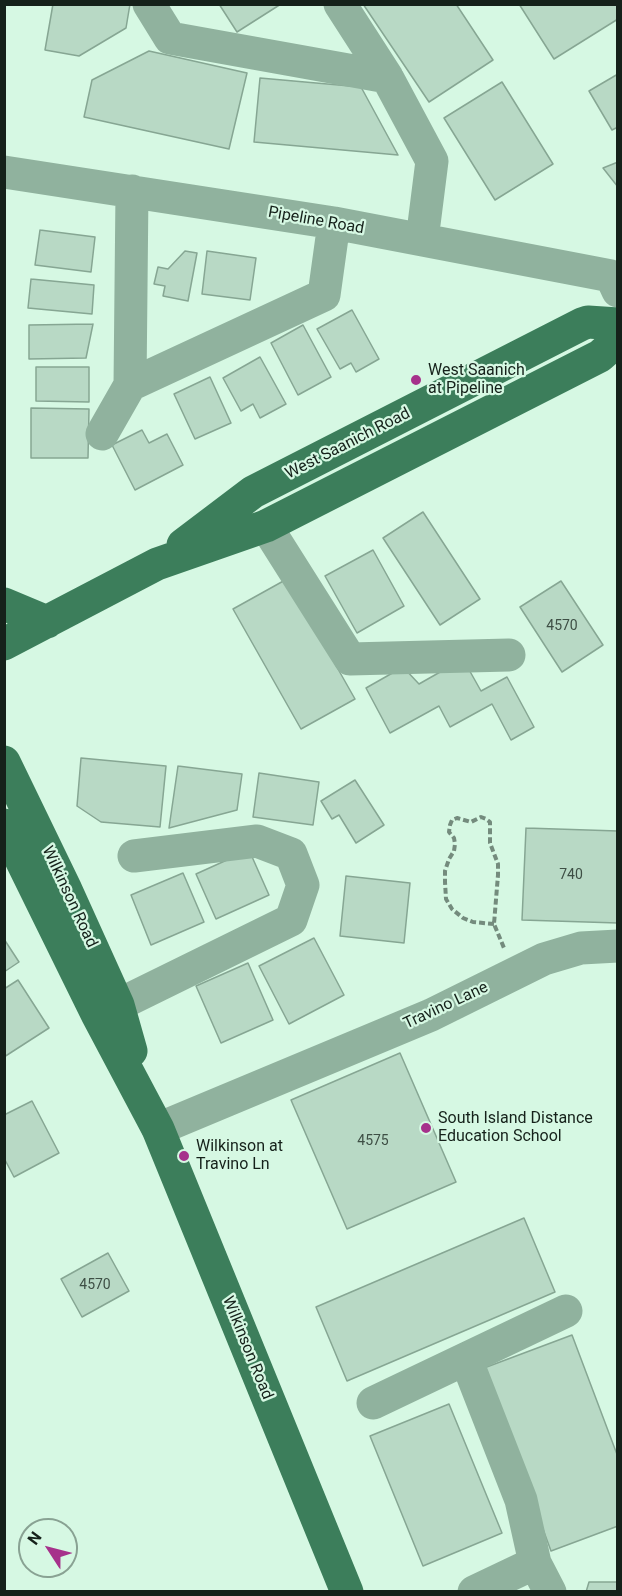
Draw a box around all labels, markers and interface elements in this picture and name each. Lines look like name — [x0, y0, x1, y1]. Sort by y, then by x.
street label: Pipeline Road — [266, 203, 366, 239]
place label: West Saanich at Pipeline — [428, 361, 525, 399]
marker: West Saanich at Pipeline — [409, 373, 423, 387]
street label: West Saanich Road — [282, 404, 414, 484]
house number: 4570 — [546, 618, 578, 634]
street label: Wilkinson Road — [37, 843, 101, 951]
house number: 740 — [559, 867, 583, 883]
street label: Travino Lane — [401, 978, 491, 1034]
place label: South Island Distance Education School — [438, 1109, 593, 1147]
marker: South Island Distance Education School — [419, 1121, 433, 1135]
house number: 4575 — [357, 1133, 389, 1149]
place label: Wilkinson at Travino Ln — [196, 1137, 283, 1175]
marker: Wilkinson at Travino Ln — [177, 1149, 191, 1163]
house number: 4570 — [79, 1277, 111, 1293]
street label: Wilkinson Road — [218, 1294, 276, 1402]
north arrow — [18, 1518, 78, 1578]
text: N — [24, 1528, 46, 1548]

